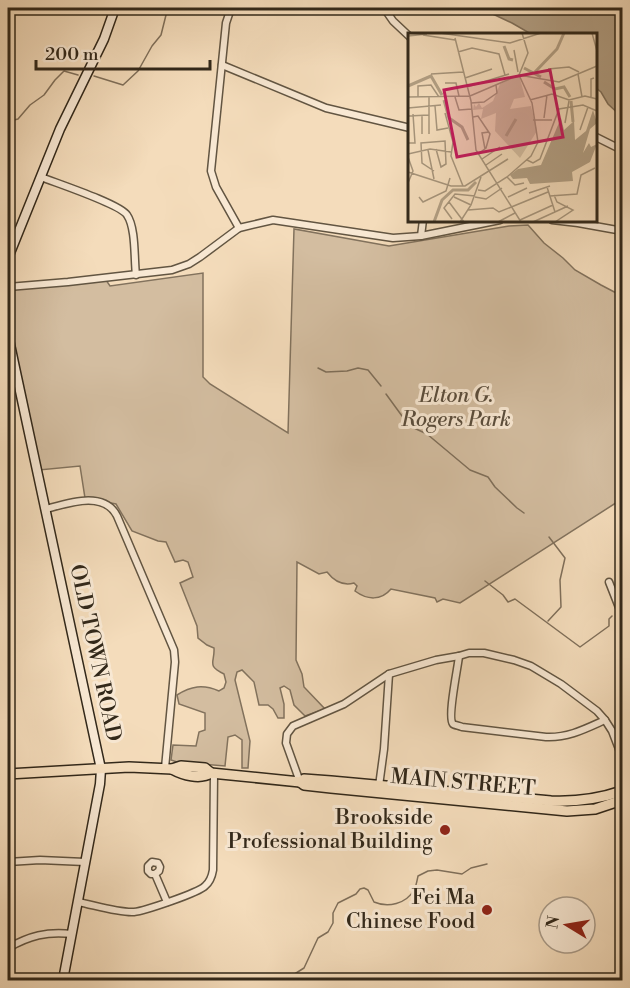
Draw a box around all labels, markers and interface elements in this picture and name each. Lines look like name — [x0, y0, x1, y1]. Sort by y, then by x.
scale bar — [36, 33, 210, 71]
inset map — [408, 33, 597, 222]
text: 200 m — [45, 43, 99, 66]
park label: Elton G. Rogers Park — [400, 383, 511, 433]
street label: OLD TOWN ROAD — [64, 562, 126, 744]
street label: MAIN STREET — [389, 764, 537, 802]
place label: Brookside Professional Building — [228, 805, 433, 855]
marker: Brookside Professional Building — [438, 823, 452, 837]
place label: Fei Ma Chinese Food — [346, 885, 475, 935]
north arrow — [537, 895, 597, 955]
marker: Fei Ma Chinese Food — [480, 903, 494, 917]
text: N — [542, 914, 564, 930]

